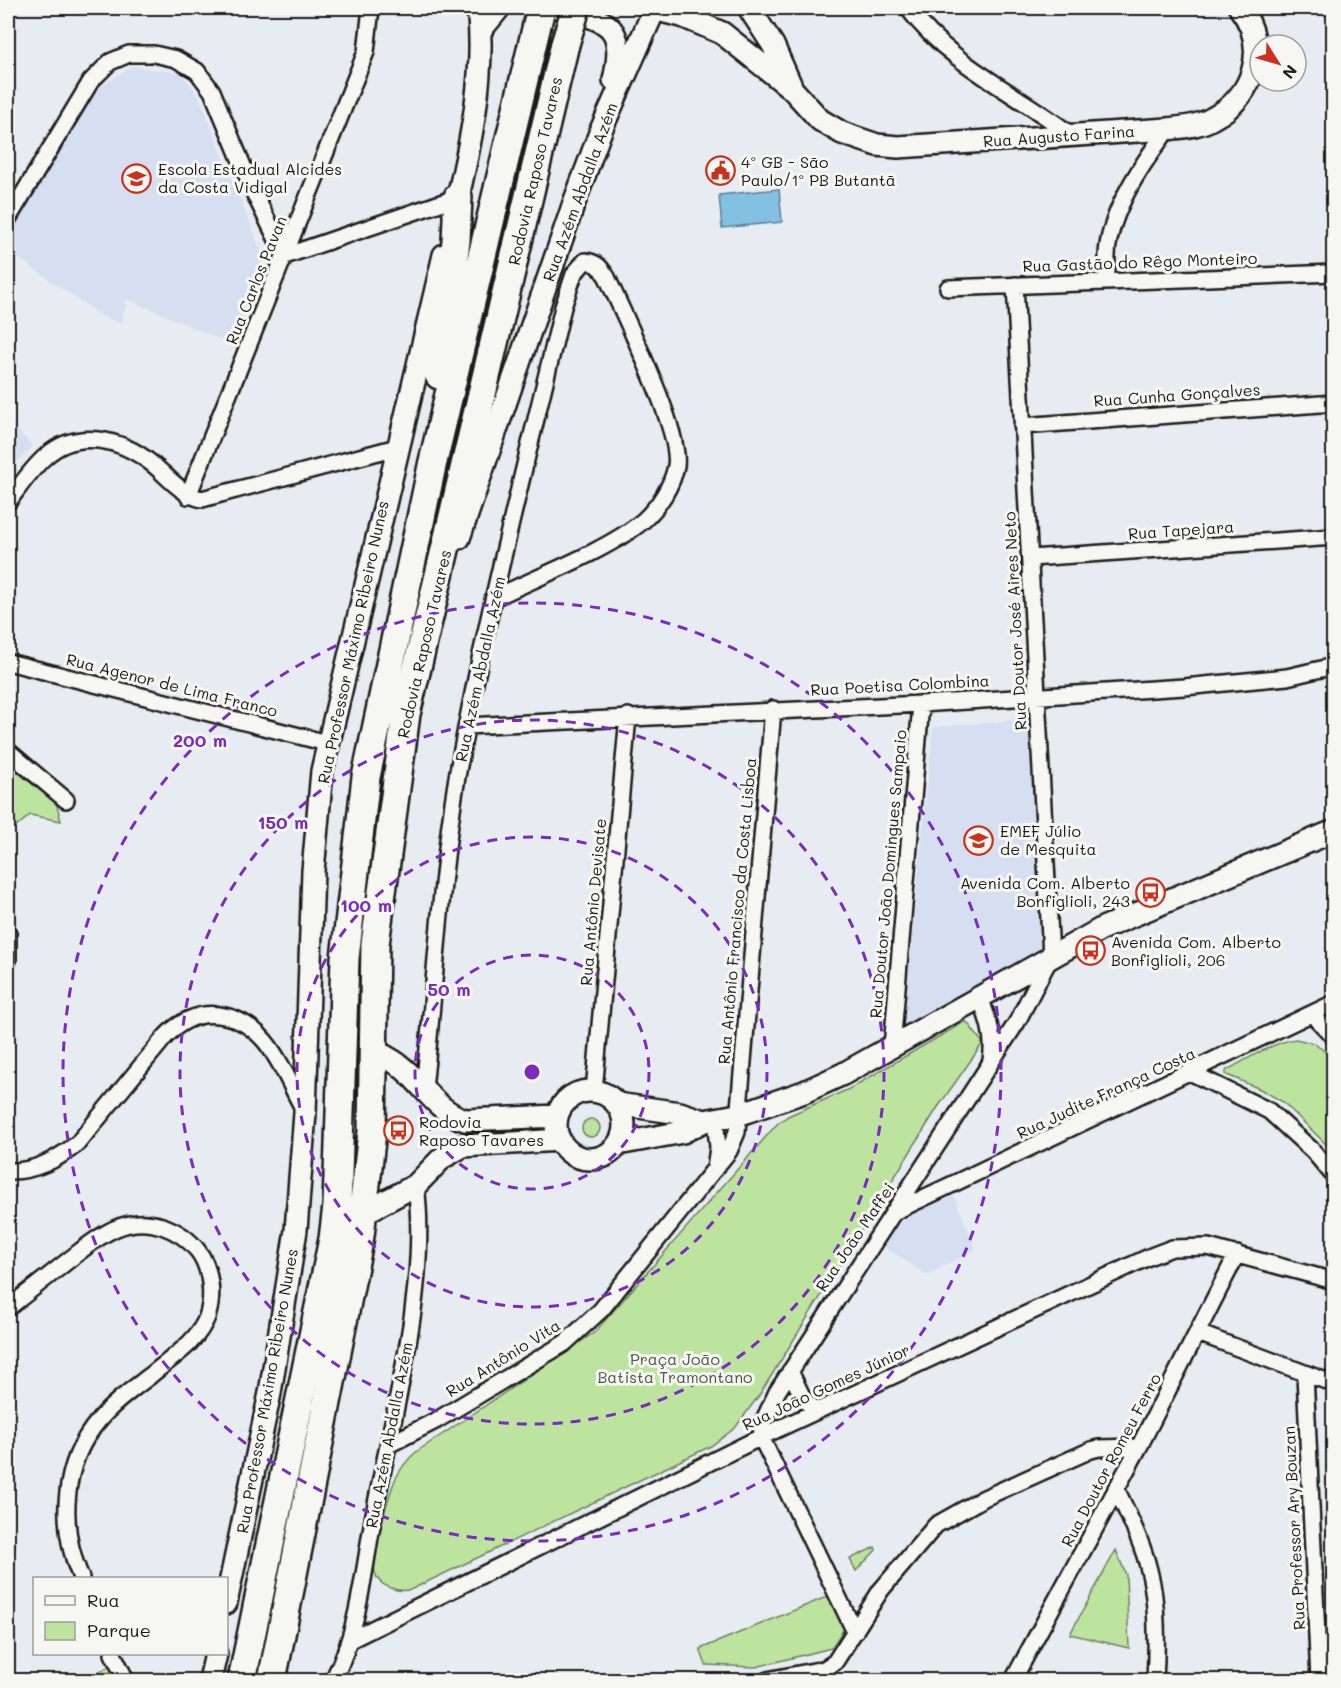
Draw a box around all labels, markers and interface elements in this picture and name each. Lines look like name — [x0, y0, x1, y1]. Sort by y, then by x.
north arrow — [1248, 33, 1308, 93]
text: N — [1278, 61, 1302, 84]
street label: Rodovia Raposo Tavares — [503, 75, 566, 267]
street label: Rua Azém Abdalla Azém — [537, 99, 622, 284]
street label: Rua Augusto Farina — [982, 120, 1136, 151]
place label: 4º GB - São Paulo/1º PB Butantã — [741, 151, 896, 190]
public building icon: 4º GB - São Paulo/1º PB Butantã — [704, 155, 736, 187]
place label: Escola Estadual Alcides da Costa Vidigal — [158, 158, 342, 197]
school or university icon: Escola Estadual Alcides da Costa Vidigal — [121, 162, 153, 194]
street label: Rua Carlos Pavan — [220, 212, 291, 347]
street label: Rua Gastão do Rêgo Monteiro — [1022, 247, 1258, 276]
street label: Rua Cunha Gonçalves — [1093, 378, 1261, 411]
street label: Rua Professor Máximo Ribeiro Nunes — [312, 499, 393, 785]
street label: Rua Doutor José Aires Neto — [998, 511, 1031, 731]
street label: Rua Tapejara — [1127, 515, 1235, 544]
street label: Rodovia Raposo Tavares — [392, 548, 455, 740]
street label: Rua Azém Abdalla Azém — [450, 574, 509, 763]
street label: Rua Agenor de Lima Franco — [64, 648, 280, 721]
street label: Rua Poetisa Colombina — [810, 669, 990, 700]
text: 200 m — [173, 728, 227, 752]
street label: Rua Doutor João Domingues Sampaio — [864, 729, 911, 1019]
street label: Rua Antônio Francisco da Costa Lisboa — [713, 757, 760, 1065]
text: 150 m — [258, 810, 308, 834]
street label: Rua Antônio Devisate — [575, 817, 610, 986]
place label: EMEF Júlio de Mesquita — [1000, 820, 1097, 859]
school or university icon: EMEF Júlio de Mesquita — [963, 824, 995, 856]
place label: Avenida Com. Alberto Bonfiglioli, 243 — [960, 872, 1130, 911]
bus stop icon: Avenida Com. Alberto Bonfiglioli, 243 — [1135, 876, 1167, 908]
text: 100 m — [340, 893, 392, 917]
place label: Avenida Com. Alberto Bonfiglioli, 206 — [1111, 931, 1281, 970]
bus stop icon: Avenida Com. Alberto Bonfiglioli, 206 — [1074, 935, 1106, 967]
text: 50 m — [428, 977, 470, 1001]
street label: Rua Judite França Costa — [1013, 1042, 1198, 1143]
centre of rings — [522, 1062, 542, 1082]
place label: Rodovia Raposo Tavares — [419, 1111, 544, 1150]
bus stop icon: Rodovia Raposo Tavares — [382, 1115, 414, 1147]
street label: Rua João Maffei — [810, 1178, 899, 1295]
street label: Rua Professor Máximo Ribeiro Nunes — [231, 1247, 302, 1535]
street label: Rua Antônio Vita — [442, 1314, 564, 1401]
street label: Rua João Gomes Júnior — [739, 1338, 913, 1435]
street label: Rua Azém Abdalla Azém — [360, 1340, 417, 1530]
park label: Praça João Batista Tramontano — [597, 1348, 753, 1387]
street label: Rua Doutor Romeu Ferro — [1056, 1369, 1165, 1550]
street label: Rua Professor Ary Bouzan — [1278, 1426, 1309, 1631]
legend — [33, 1577, 228, 1655]
text: Rua — [87, 1588, 120, 1612]
text: Parque — [87, 1618, 151, 1642]

